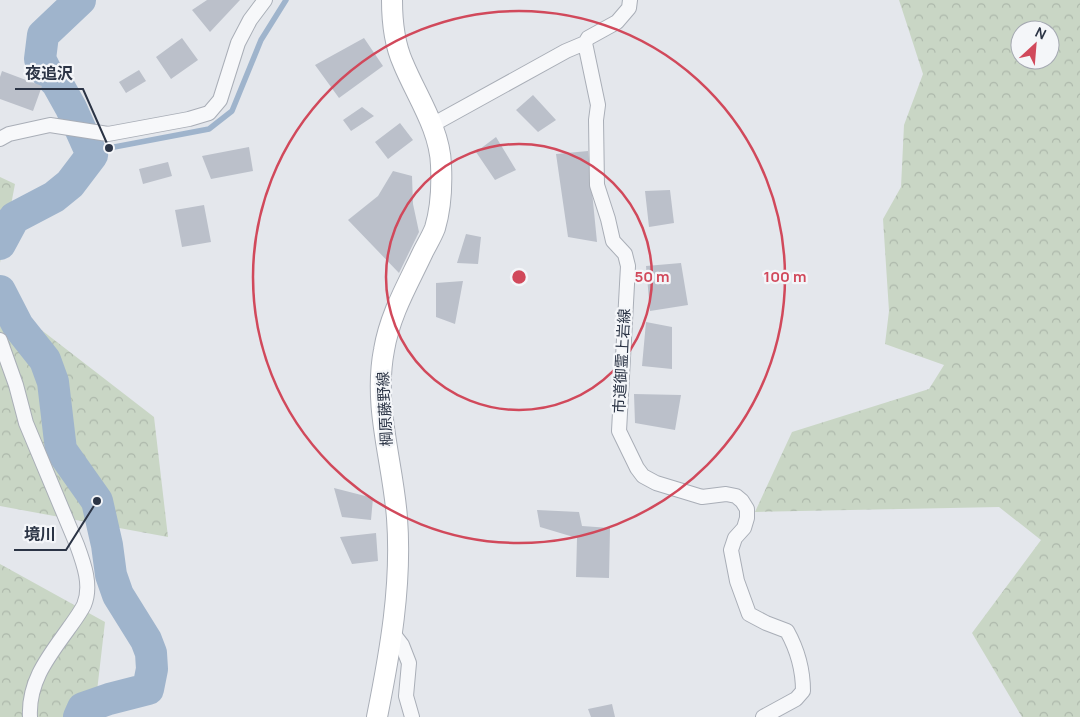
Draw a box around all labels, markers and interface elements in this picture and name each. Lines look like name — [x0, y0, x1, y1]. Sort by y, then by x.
north arrow — [1010, 20, 1060, 70]
text: N — [1032, 22, 1050, 44]
callout: 夜追沢 — [15, 58, 83, 89]
text: 夜追沢 — [25, 62, 73, 84]
text: 50 m — [634, 266, 670, 287]
text: 100 m — [764, 266, 806, 287]
centre of rings — [510, 268, 528, 286]
street label: 市道御霊上岩線 — [608, 308, 635, 414]
street label: 棡原藤野線 — [372, 371, 397, 447]
callout: 境川 — [14, 519, 66, 550]
text: 境川 — [24, 523, 56, 545]

